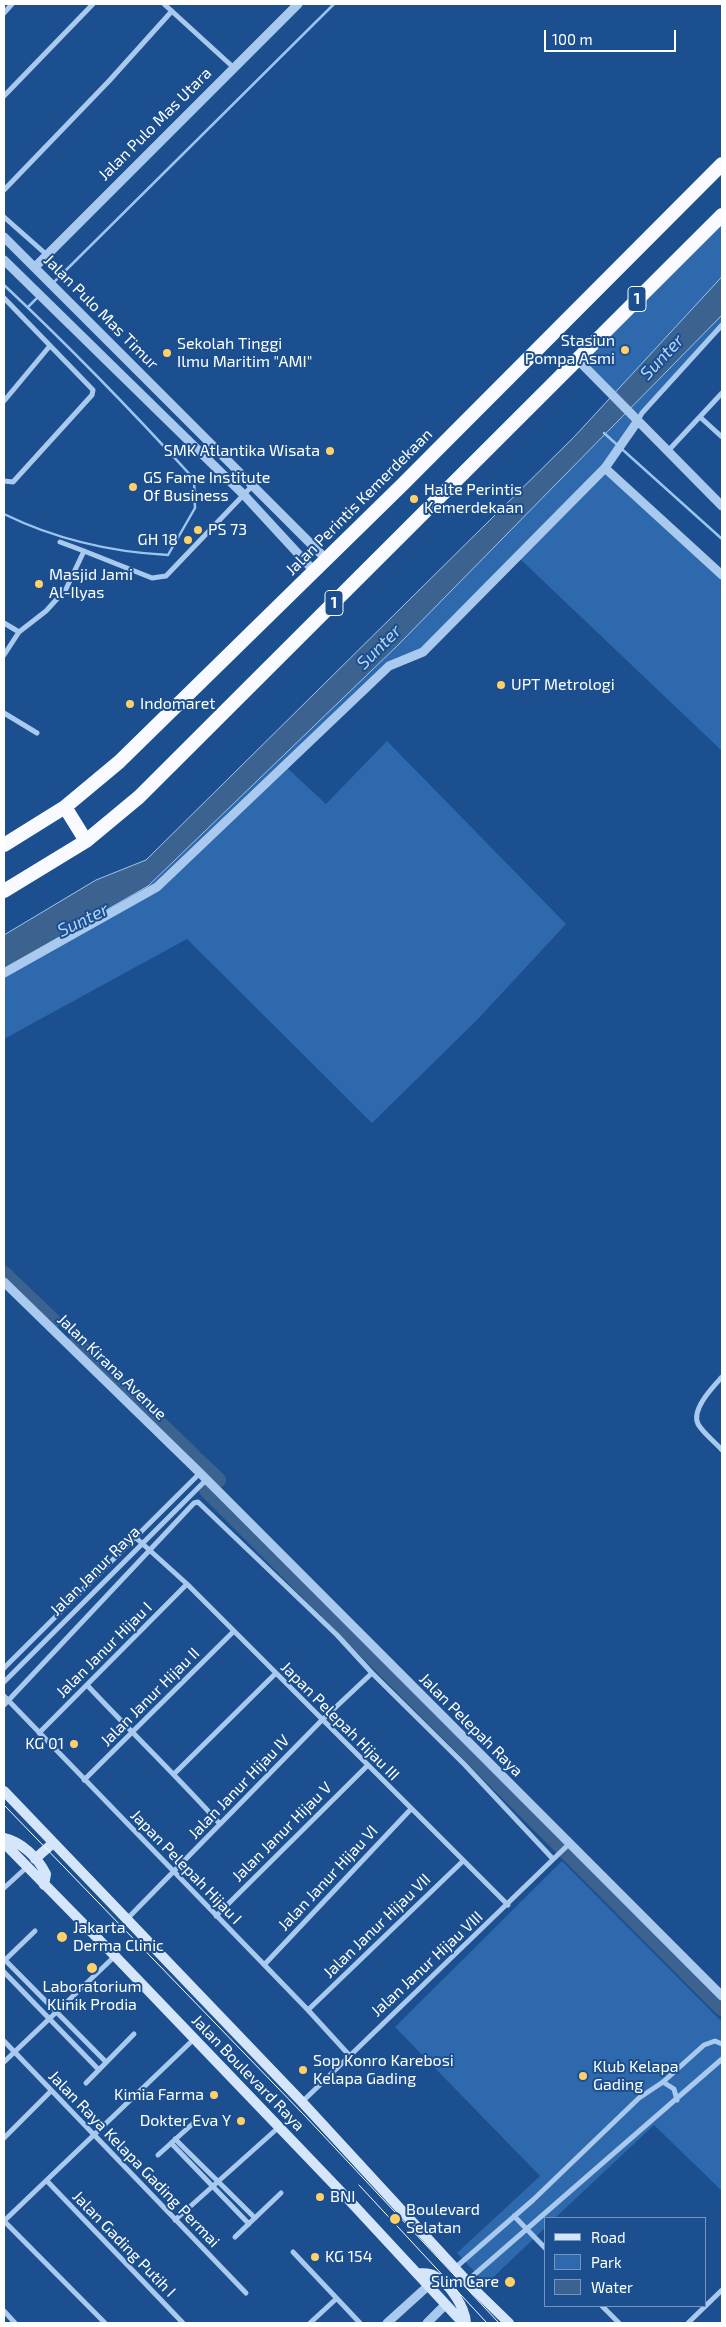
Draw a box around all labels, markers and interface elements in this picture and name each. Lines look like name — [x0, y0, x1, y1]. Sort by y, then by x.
scale bar — [546, 20, 678, 52]
text: 100 m — [552, 30, 593, 48]
street label: Jalan Pulo Mas Utara — [95, 64, 215, 184]
street label: Jalan Pulo Mas Timur — [40, 251, 162, 373]
road number: 1 — [628, 286, 646, 312]
water label: Sunter — [636, 330, 688, 384]
place label: Stasiun Pompa Asmi — [525, 331, 615, 369]
place label: Sekolah Tinggi Ilmu Maritim "AMI" — [177, 334, 312, 372]
marker: Stasiun Pompa Asmi — [619, 344, 631, 356]
marker: Sekolah Tinggi Ilmu Maritim "AMI" — [161, 347, 173, 359]
street label: Jalan Perintis Kemerdekaan — [282, 425, 436, 579]
place label: SMK Atlantika Wisata — [164, 441, 320, 461]
marker: SMK Atlantika Wisata — [324, 445, 336, 457]
place label: GS Fame Institute Of Business — [143, 468, 270, 506]
place label: Halte Perintis Kemerdekaan — [424, 480, 523, 518]
marker: GS Fame Institute Of Business — [127, 481, 139, 493]
marker: Halte Perintis Kemerdekaan — [408, 493, 420, 505]
place label: PS 73 — [208, 520, 247, 540]
marker: PS 73 — [192, 524, 204, 536]
place label: GH 18 — [138, 530, 178, 550]
marker: GH 18 — [182, 534, 194, 546]
place label: Masjid Jami Al-Ilyas — [49, 565, 133, 603]
marker: Masjid Jami Al-Ilyas — [33, 578, 45, 590]
road number: 1 — [325, 590, 343, 616]
water label: Sunter — [352, 620, 406, 674]
place label: UPT Metrologi — [511, 675, 615, 695]
marker: UPT Metrologi — [495, 679, 507, 691]
place label: Indomaret — [140, 694, 215, 714]
marker: Indomaret — [124, 698, 136, 710]
water label: Sunter — [54, 898, 112, 942]
street label: Jalan Kirana Avenue — [53, 1310, 171, 1424]
street label: Jalan Janur Raya — [46, 1522, 144, 1620]
street label: Jalan Janur Hijau I — [52, 1598, 156, 1702]
street label: Jalan Janur Hijau II — [97, 1644, 203, 1750]
street label: Japan Pelepah Hijau III — [277, 1658, 403, 1784]
street label: Jalan Pelepah Raya — [415, 1669, 527, 1781]
street label: Jalan Janur Hijau IV — [184, 1731, 294, 1843]
place label: KG 01 — [25, 1734, 64, 1754]
marker: KG 01 — [68, 1738, 80, 1750]
street label: Jalan Janur Hijau V — [228, 1778, 336, 1886]
street label: Japan Pelepah Hijau I — [126, 1806, 246, 1928]
street label: Jalan Janur Hijau VI — [274, 1821, 382, 1935]
street label: Jalan Janur Hijau VII — [319, 1870, 435, 1982]
street label: Jalan Janur Hijau VIII — [367, 1907, 487, 2021]
place label: Jakarta Derma Clinic — [73, 1918, 164, 1956]
marker: Jakarta Derma Clinic — [55, 1930, 69, 1944]
marker: Laboratorium Klinik Prodia — [85, 1961, 99, 1975]
place label: Laboratorium Klinik Prodia — [42, 1977, 142, 2015]
street label: Jalan Boulevard Raya — [188, 2011, 308, 2135]
place label: Sop Konro Karebosi Kelapa Gading — [313, 2051, 454, 2089]
place label: Klub Kelapa Gading — [593, 2057, 678, 2095]
marker: Sop Konro Karebosi Kelapa Gading — [297, 2064, 309, 2076]
street label: Jalan Raya Kelapa Gading Permai — [44, 2067, 224, 2251]
marker: Klub Kelapa Gading — [577, 2070, 589, 2082]
place label: Kimia Farma — [114, 2085, 204, 2105]
marker: Kimia Farma — [208, 2089, 220, 2101]
place label: Dokter Eva Y — [140, 2111, 231, 2131]
marker: Dokter Eva Y — [235, 2115, 247, 2127]
street label: Jalan Gading Putih I — [68, 2187, 180, 2301]
place label: BNI — [330, 2187, 355, 2207]
marker: BNI — [314, 2191, 326, 2203]
place label: Boulevard Selatan — [406, 2200, 480, 2238]
marker: Boulevard Selatan — [388, 2212, 402, 2226]
legend — [544, 2217, 706, 2307]
text: Road — [591, 2228, 626, 2246]
place label: KG 154 — [325, 2247, 372, 2267]
marker: KG 154 — [309, 2251, 321, 2263]
text: Park — [591, 2253, 622, 2271]
place label: Slim Care — [431, 2272, 499, 2292]
marker: Slim Care — [503, 2275, 517, 2289]
text: Water — [591, 2278, 633, 2296]

